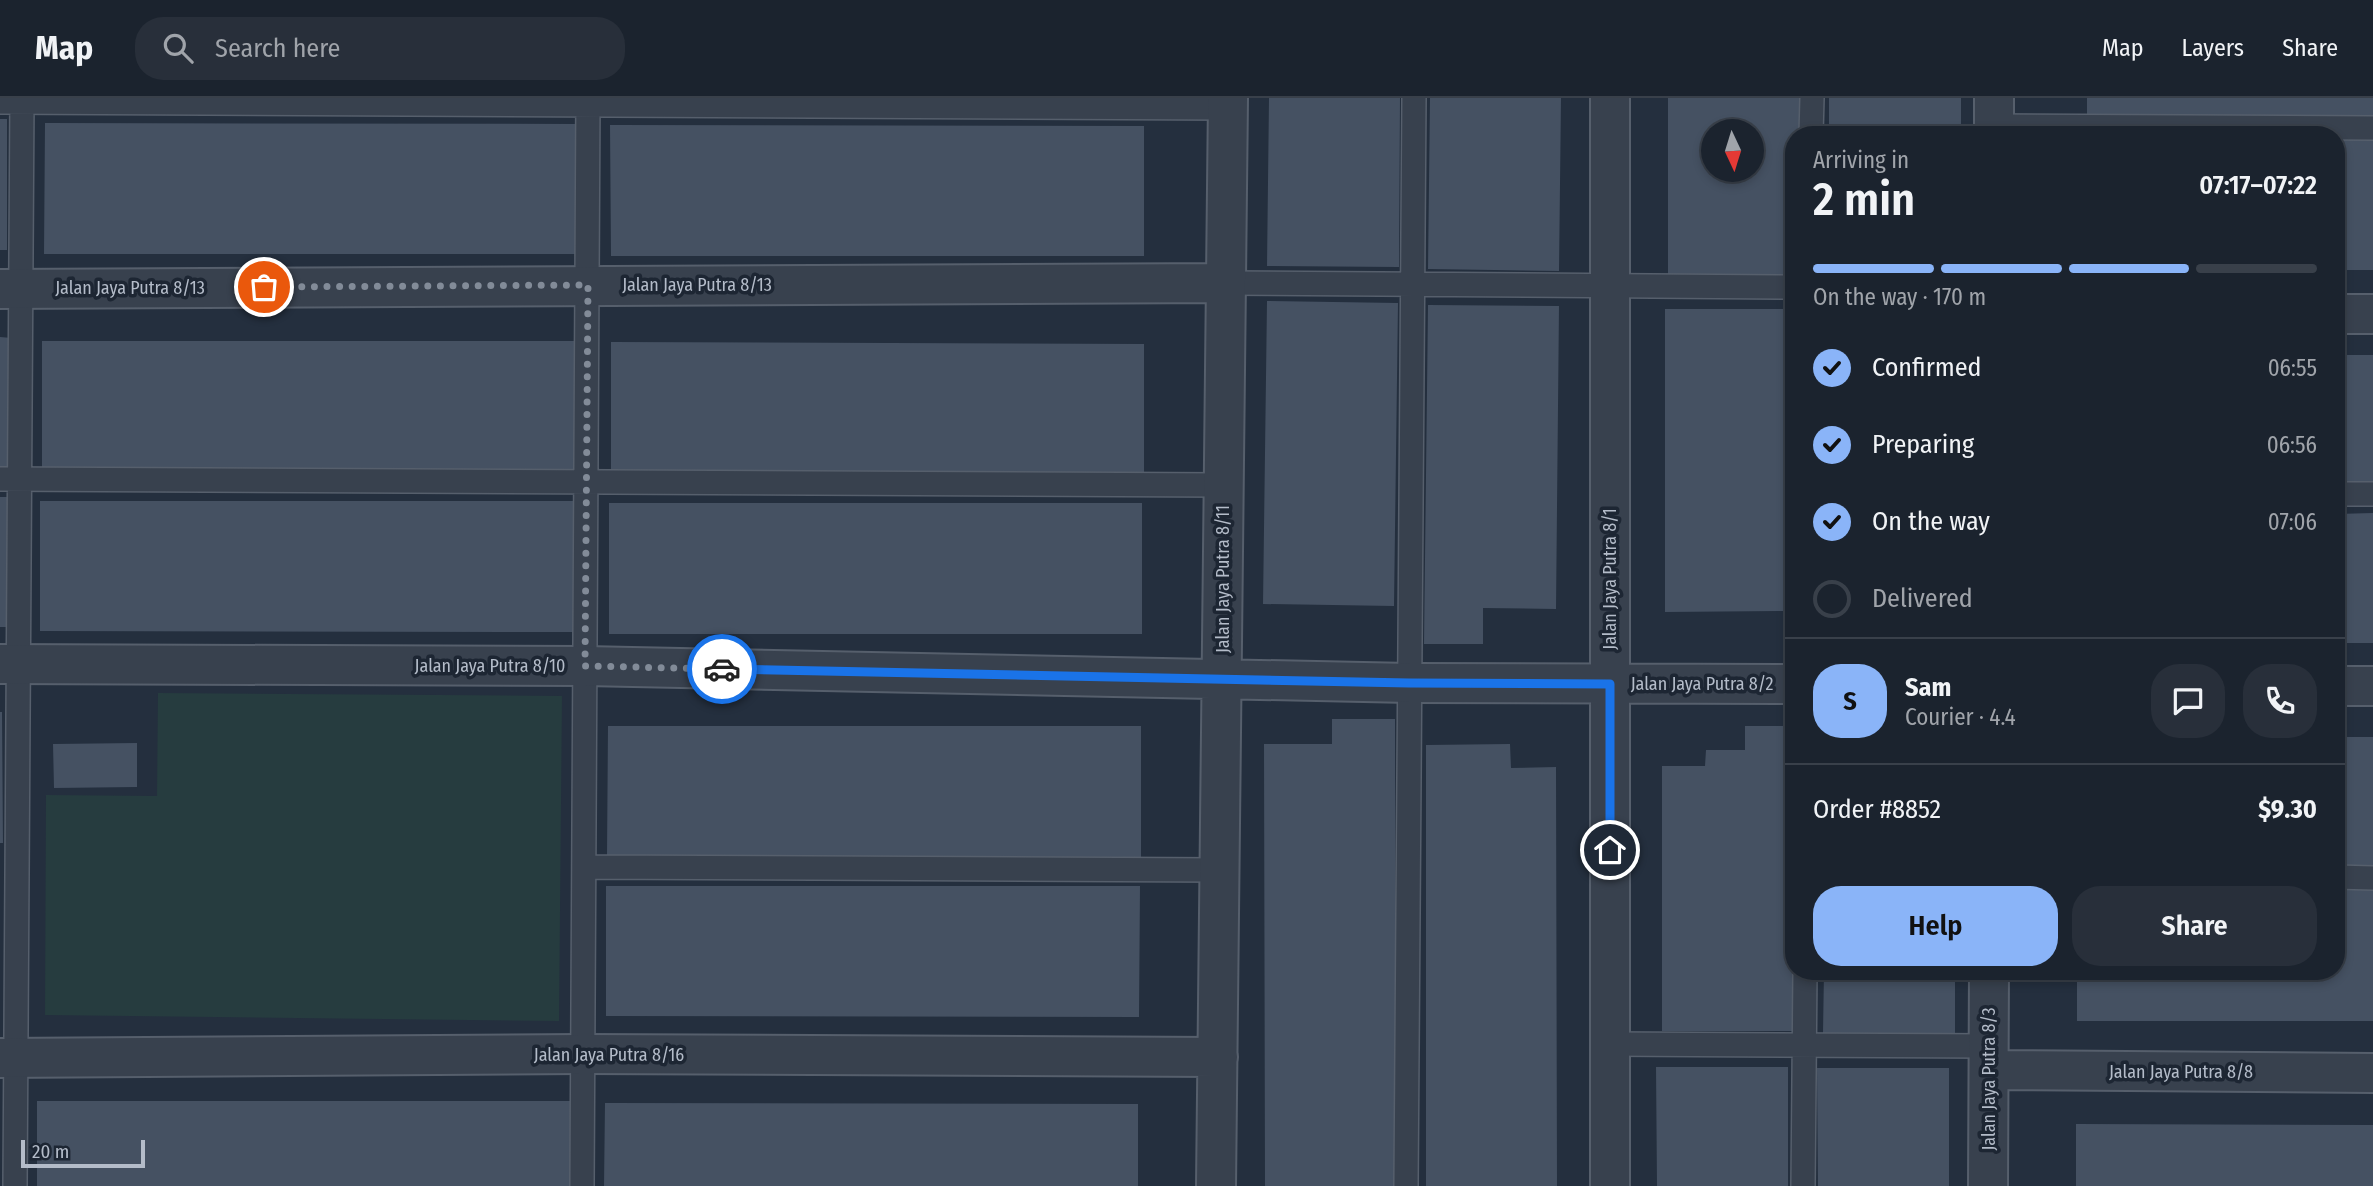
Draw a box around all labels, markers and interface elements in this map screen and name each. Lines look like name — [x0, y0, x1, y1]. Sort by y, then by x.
search box — [135, 17, 625, 80]
text: Map — [35, 28, 93, 68]
icon: search — [159, 29, 197, 67]
text: Search here — [215, 33, 340, 64]
text: Map — [2102, 34, 2144, 62]
text: Layers — [2182, 34, 2244, 62]
text: Share — [2282, 34, 2338, 62]
north arrow — [1701, 119, 1764, 182]
map controls — [1701, 119, 1764, 182]
text: Arriving in — [1813, 146, 1909, 174]
text: 07:17–07:22 — [2199, 170, 2317, 201]
text: 2 min — [1813, 172, 1915, 227]
pin — [234, 257, 294, 317]
icon: bag — [245, 268, 283, 306]
street label: Jalan Jaya Putra 8/13 — [622, 274, 772, 296]
street label: Jalan Jaya Putra 8/13 — [55, 277, 205, 299]
text: On the way · 170 m — [1813, 283, 1986, 311]
icon: check — [1813, 349, 1851, 387]
text: Confirmed — [1872, 352, 1982, 383]
text: 06:55 — [2268, 354, 2317, 382]
icon: check — [1813, 426, 1851, 464]
text: Preparing — [1872, 429, 1974, 460]
text: 06:56 — [2267, 431, 2317, 459]
icon: check — [1813, 503, 1851, 541]
street label: Jalan Jaya Putra 8/11 — [1212, 505, 1234, 653]
text: On the way — [1872, 506, 1990, 537]
street label: Jalan Jaya Putra 8/1 — [1599, 508, 1621, 650]
text: 07:06 — [2268, 508, 2317, 536]
text: Delivered — [1872, 583, 1973, 614]
courier — [687, 634, 757, 704]
icon: car — [703, 650, 741, 688]
street label: Jalan Jaya Putra 8/10 — [415, 655, 565, 677]
button: chat — [2151, 664, 2225, 738]
button: phone — [2243, 664, 2317, 738]
text: Sam — [1905, 672, 1951, 703]
street label: Jalan Jaya Putra 8/2 — [1631, 673, 1773, 695]
text: S — [1843, 686, 1857, 717]
text: Courier · 4.4 — [1905, 703, 2016, 731]
text: Order #8852 — [1813, 794, 1941, 825]
text: $9.30 — [2258, 794, 2317, 825]
pin — [1580, 820, 1640, 880]
icon: home — [1591, 831, 1629, 869]
button: Help — [1813, 886, 2058, 966]
button: Share — [2072, 886, 2317, 966]
street label: Jalan Jaya Putra 8/3 — [1978, 1007, 2000, 1151]
street label: Jalan Jaya Putra 8/16 — [534, 1044, 684, 1066]
street label: Jalan Jaya Putra 8/8 — [2109, 1061, 2253, 1083]
scale bar — [21, 1137, 145, 1169]
text: 20 m — [32, 1140, 69, 1163]

